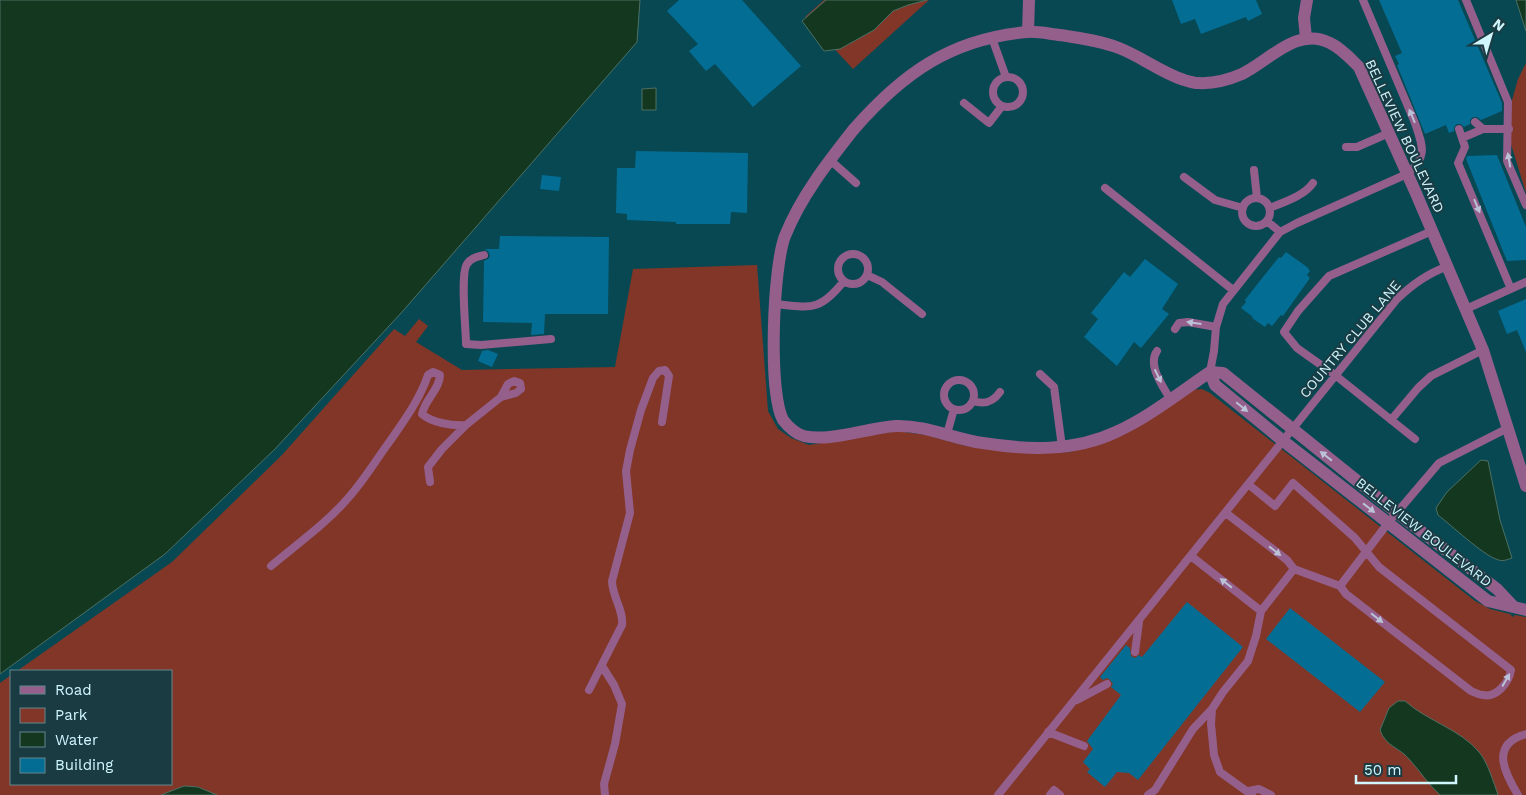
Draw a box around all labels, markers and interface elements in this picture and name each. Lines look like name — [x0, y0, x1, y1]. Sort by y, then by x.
north arrow — [1466, 10, 1516, 60]
text: N — [1490, 15, 1508, 34]
street label: BELLEVIEW BOULEVARD — [1362, 57, 1448, 215]
one-way arrow — [1407, 109, 1415, 123]
one-way arrow — [1505, 152, 1513, 168]
one-way arrow — [1473, 199, 1481, 214]
street label: COUNTRY CLUB LANE — [1296, 277, 1404, 401]
one-way arrow — [1186, 319, 1202, 327]
one-way arrow — [1154, 368, 1162, 383]
one-way arrow — [1235, 402, 1248, 413]
one-way arrow — [1320, 451, 1333, 462]
street label: BELLEVIEW BOULEVARD — [1353, 474, 1495, 590]
one-way arrow — [1362, 503, 1375, 514]
one-way arrow — [1268, 545, 1281, 556]
one-way arrow — [1220, 578, 1233, 589]
one-way arrow — [1370, 612, 1383, 623]
legend — [10, 670, 172, 785]
one-way arrow — [1502, 673, 1511, 687]
text: Road — [55, 681, 92, 699]
text: Park — [55, 706, 88, 724]
text: Water — [55, 731, 98, 749]
scale bar — [1356, 752, 1456, 784]
text: Building — [55, 756, 113, 774]
text: 50 m — [1364, 761, 1401, 779]

